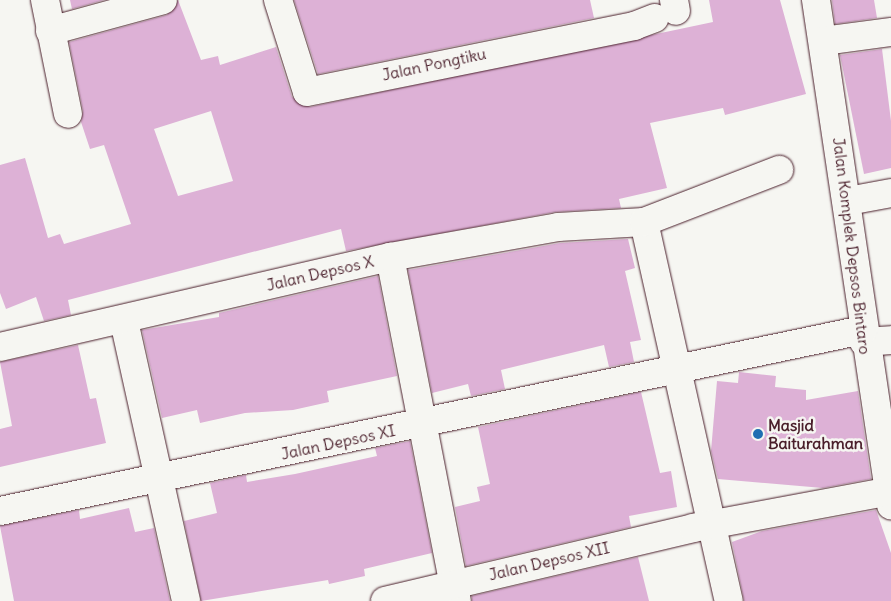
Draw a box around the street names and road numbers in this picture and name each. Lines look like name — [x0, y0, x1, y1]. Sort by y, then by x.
street label: Jalan Pongtiku — [380, 44, 488, 84]
street label: Jalan Komplek Depsos Bintaro — [829, 136, 875, 356]
street label: Jalan Depsos X — [265, 251, 375, 295]
street label: Jalan Depsos XI — [279, 421, 397, 463]
street label: Jalan Depsos XII — [487, 538, 611, 584]

